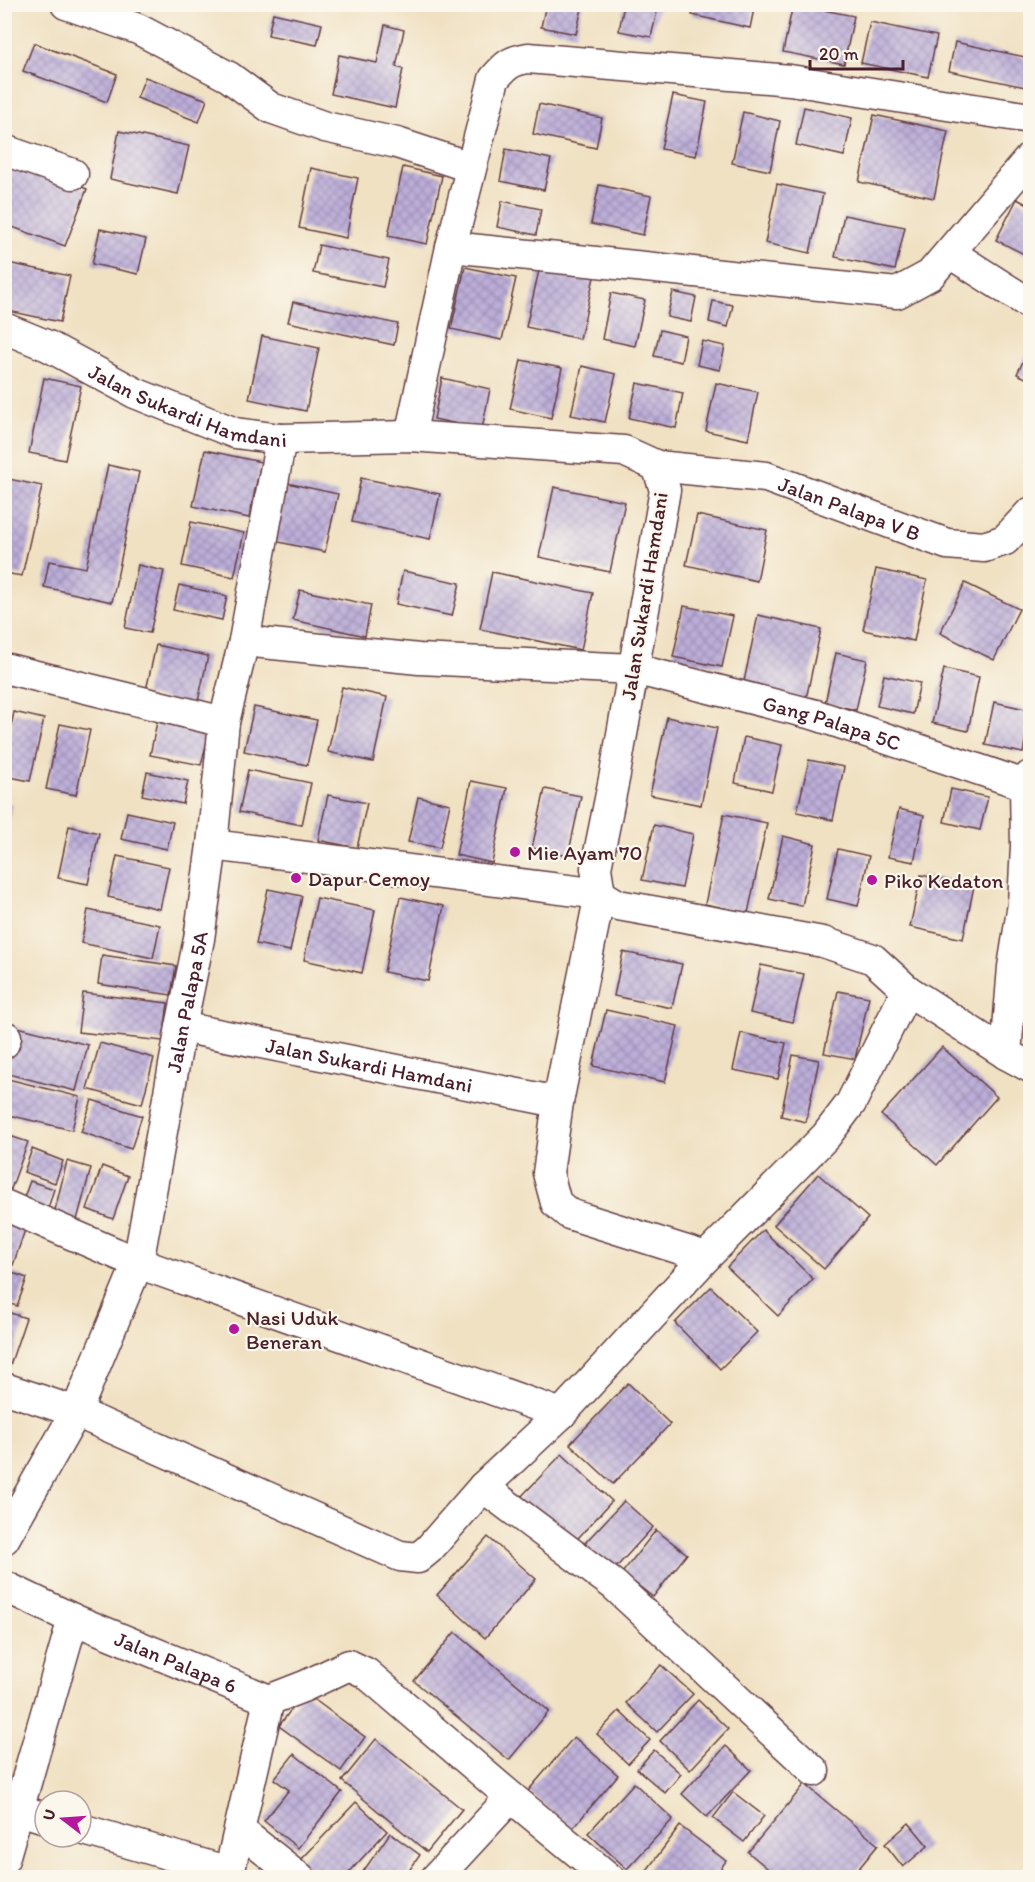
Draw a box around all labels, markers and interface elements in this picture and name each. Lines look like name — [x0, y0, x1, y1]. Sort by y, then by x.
scale bar — [810, 33, 903, 71]
text: 20 m — [819, 43, 859, 65]
street label: Jalan Sukardi Hamdani — [85, 358, 287, 451]
street label: Jalan Palapa V B — [775, 470, 924, 546]
street label: Jalan Sukardi Hamdani — [615, 490, 673, 702]
street label: Gang Palapa 5C — [760, 690, 904, 755]
place label: Mie Ayam 70 — [527, 840, 642, 865]
marker: Mie Ayam 70 — [508, 845, 522, 859]
place label: Dapur Cemoy — [308, 866, 430, 891]
place label: Piko Kedaton — [884, 868, 1004, 893]
marker: Dapur Cemoy — [289, 871, 303, 885]
marker: Piko Kedaton — [865, 873, 879, 887]
street label: Jalan Palapa 5A — [160, 929, 213, 1074]
street label: Jalan Sukardi Hamdani — [264, 1032, 475, 1097]
place label: Nasi Uduk Beneran — [246, 1305, 338, 1354]
marker: Nasi Uduk Beneran — [227, 1322, 241, 1336]
street label: Jalan Palapa 6 — [111, 1625, 241, 1698]
north arrow — [33, 1789, 93, 1849]
text: U — [38, 1807, 60, 1823]

